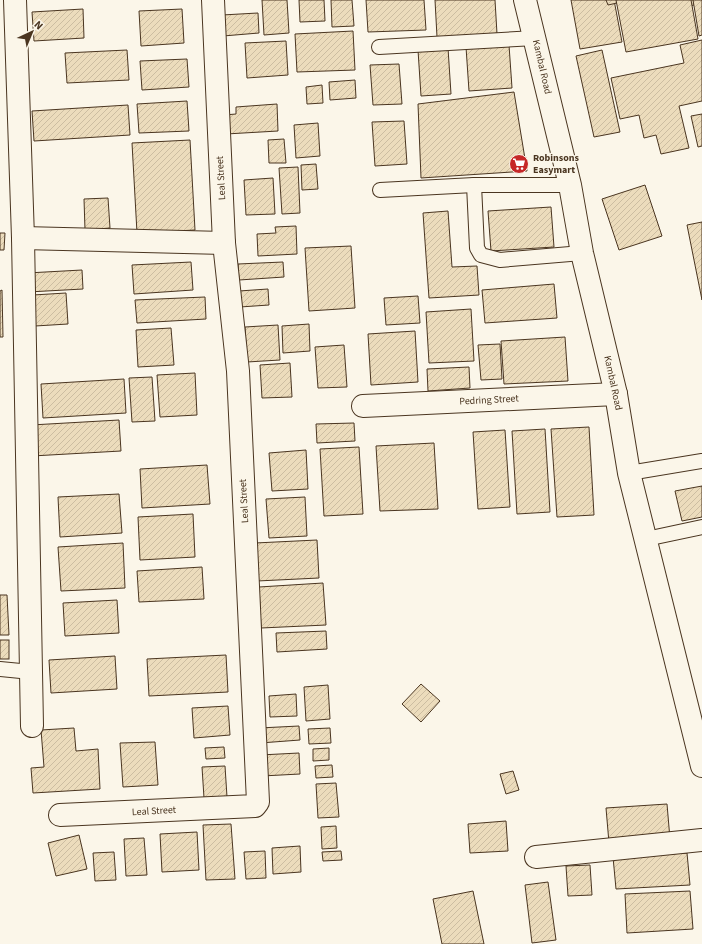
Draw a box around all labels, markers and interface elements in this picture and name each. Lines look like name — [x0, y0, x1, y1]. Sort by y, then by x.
north arrow — [12, 12, 52, 52]
text: N — [31, 17, 46, 33]
street label: Kambal Road — [529, 38, 555, 96]
place label: Robinsons Easymart — [533, 151, 579, 177]
supermarket icon: Robinsons Easymart — [508, 153, 530, 175]
street label: Leal Street — [213, 155, 229, 200]
street label: Kambal Road — [600, 354, 626, 412]
street label: Pedring Street — [459, 391, 520, 409]
street label: Leal Street — [236, 478, 252, 523]
street label: Leal Street — [132, 803, 177, 819]

